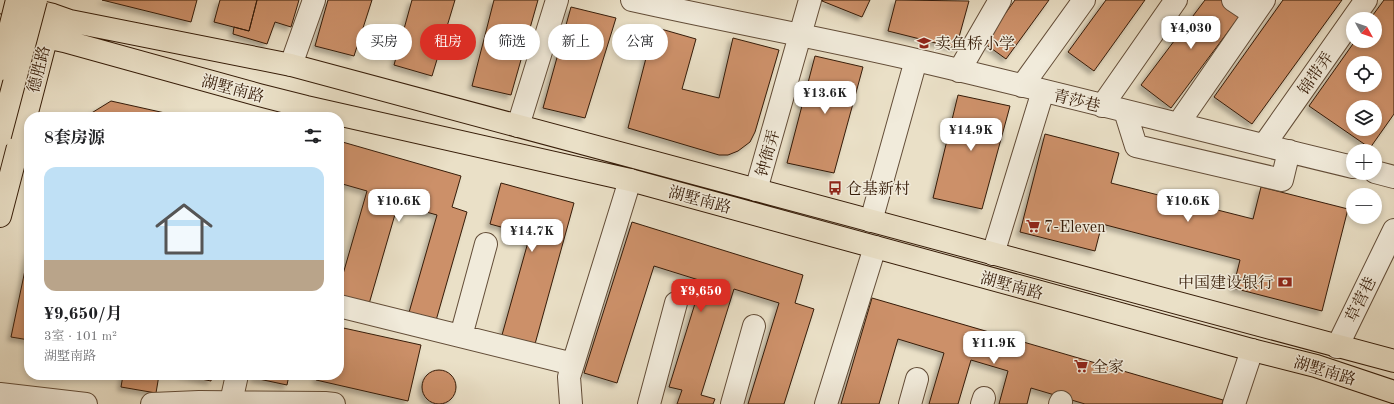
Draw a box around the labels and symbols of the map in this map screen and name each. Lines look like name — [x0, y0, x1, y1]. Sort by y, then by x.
north arrow — [1346, 12, 1382, 48]
pin: ¥4,030 — [1158, 16, 1224, 50]
school or university icon: 卖鱼桥小学 — [916, 35, 932, 51]
place label: 卖鱼桥小学 — [935, 35, 1015, 53]
street label: 德胜路 — [24, 44, 54, 95]
street label: 锦带弄 — [1295, 49, 1337, 98]
street label: 湖墅南路 — [199, 72, 266, 106]
pin: ¥13.6K — [792, 81, 858, 115]
street label: 青莎巷 — [1051, 86, 1102, 116]
pin: ¥14.9K — [938, 118, 1004, 152]
street label: 钟衙弄 — [753, 128, 783, 179]
bus stop icon: 仓基新村 — [827, 180, 843, 196]
place label: 仓基新村 — [846, 180, 910, 198]
street label: 湖墅南路 — [666, 183, 733, 217]
pin: ¥10.6K — [366, 189, 432, 223]
pin: ¥10.6K — [1155, 189, 1221, 223]
supermarket icon: 7-Eleven — [1025, 218, 1041, 234]
pin: ¥14.7K — [499, 219, 565, 253]
place label: 7-Eleven — [1044, 220, 1106, 236]
street label: 湖墅南路 — [978, 269, 1045, 303]
place label: 中国建设银行 — [1178, 274, 1274, 292]
bank icon: 中国建设银行 — [1277, 274, 1293, 290]
street label: 草营巷 — [1342, 274, 1380, 325]
pin: ¥9,650 — [668, 279, 734, 313]
pin: ¥11.9K — [961, 331, 1027, 365]
street label: 湖墅南路 — [1291, 353, 1358, 389]
supermarket icon: 全家 — [1073, 358, 1089, 374]
place label: 全家 — [1092, 358, 1124, 376]

